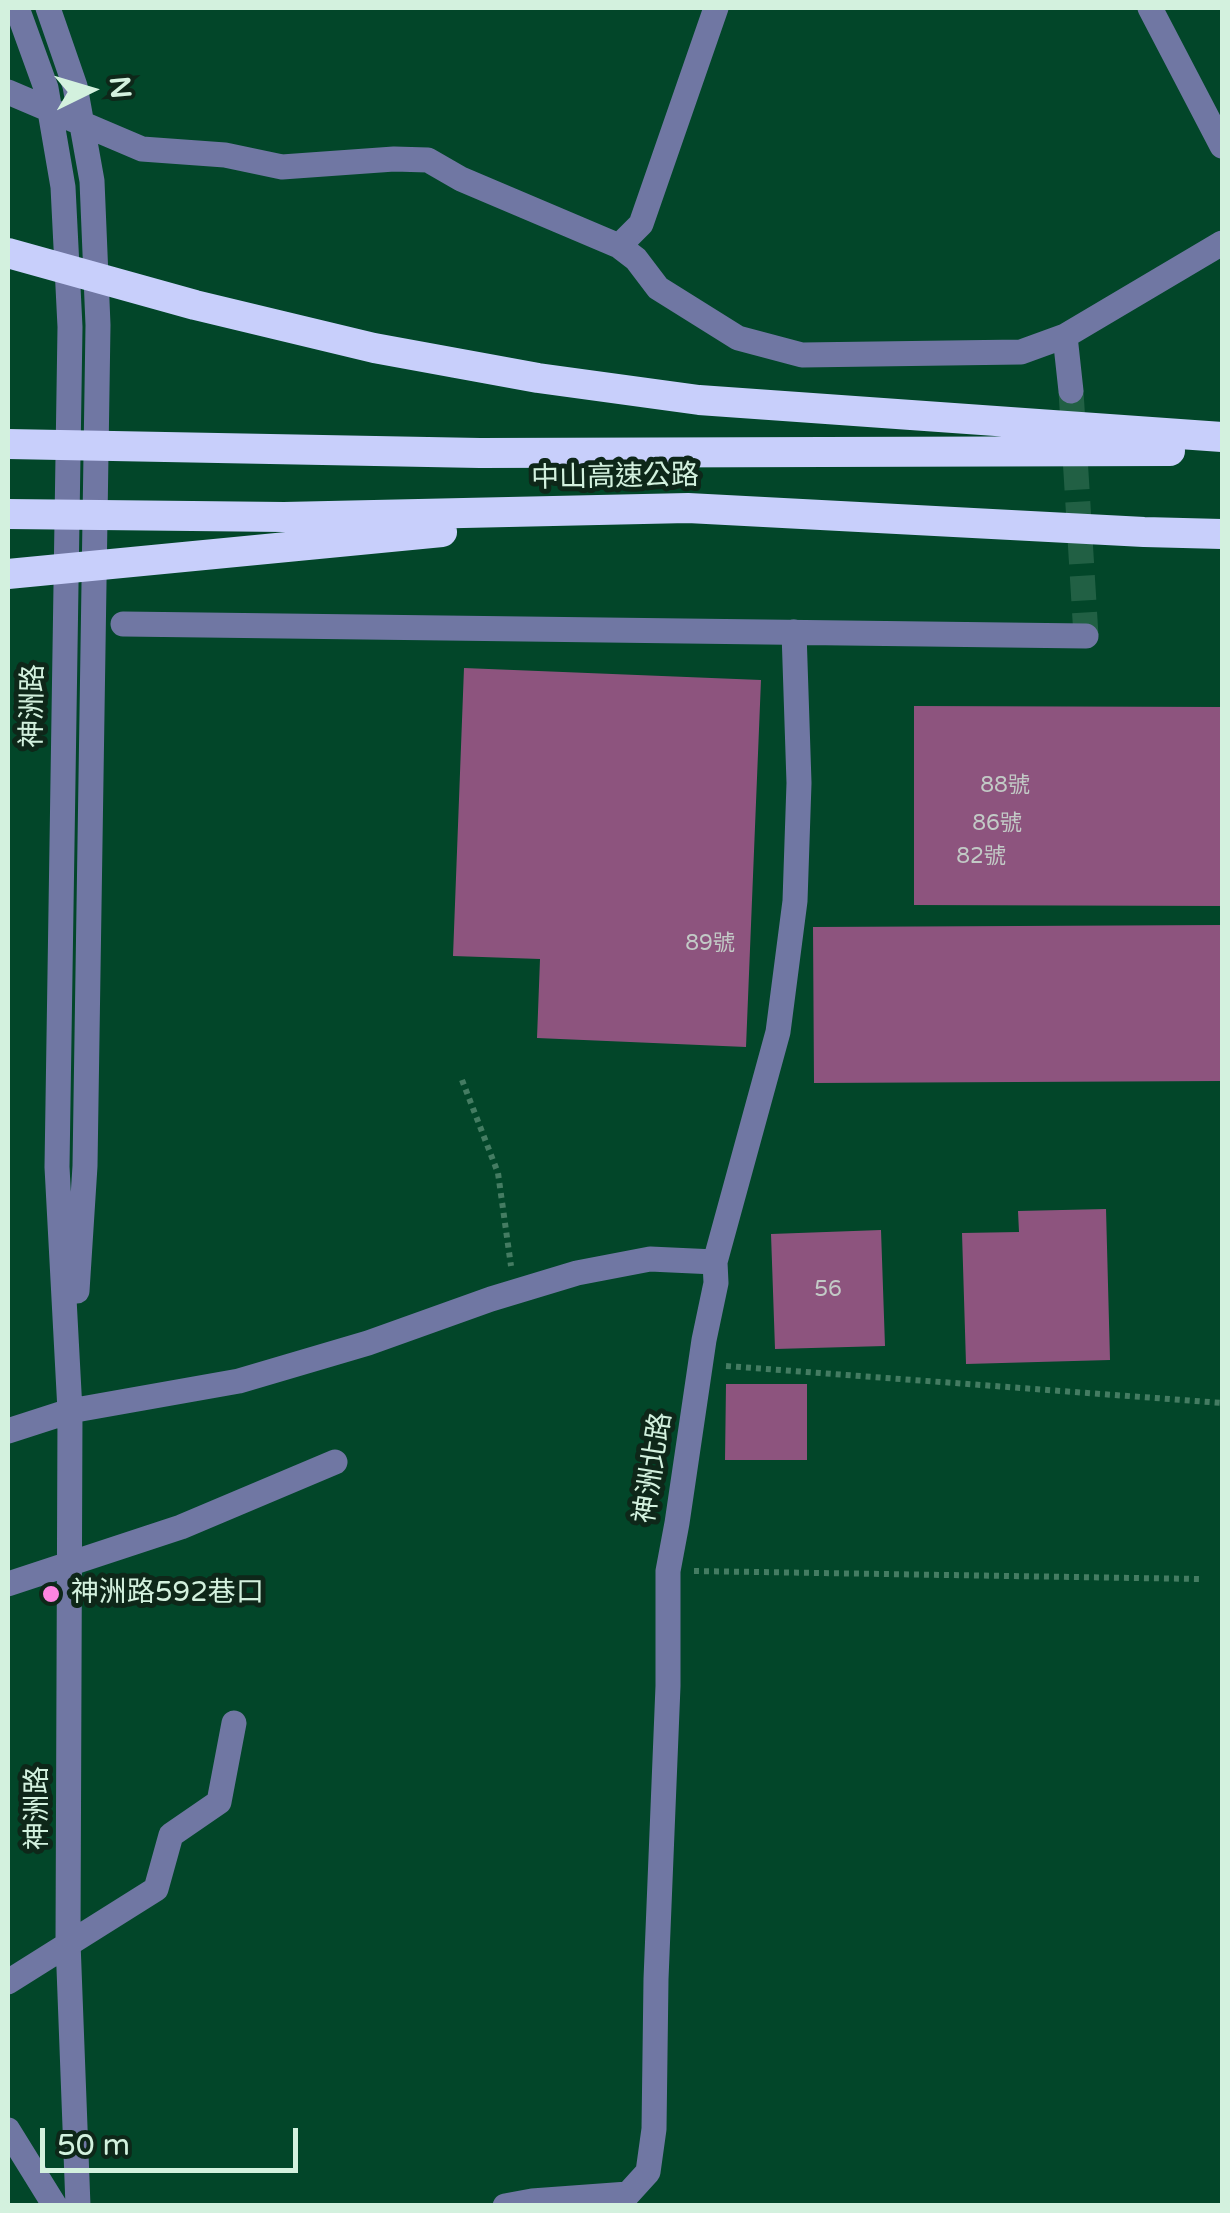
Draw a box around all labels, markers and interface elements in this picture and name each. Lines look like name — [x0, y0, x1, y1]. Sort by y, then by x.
north arrow — [40, 40, 140, 140]
text: N — [102, 75, 138, 100]
street label: 中山高速公路 — [531, 460, 699, 496]
street label: 神洲路 — [16, 664, 52, 748]
house number: 88號 — [980, 773, 1030, 799]
house number: 86號 — [972, 811, 1022, 837]
house number: 82號 — [956, 844, 1006, 870]
house number: 89號 — [685, 931, 735, 957]
house number: 56 — [814, 1277, 842, 1303]
street label: 神洲北路 — [629, 1410, 679, 1526]
place label: 神洲路592巷口 — [71, 1577, 264, 1611]
marker: 神洲路592巷口 — [40, 1583, 62, 1605]
street label: 神洲路 — [22, 1766, 56, 1850]
scale bar — [45, 2108, 302, 2170]
text: 50 m — [57, 2127, 130, 2164]

